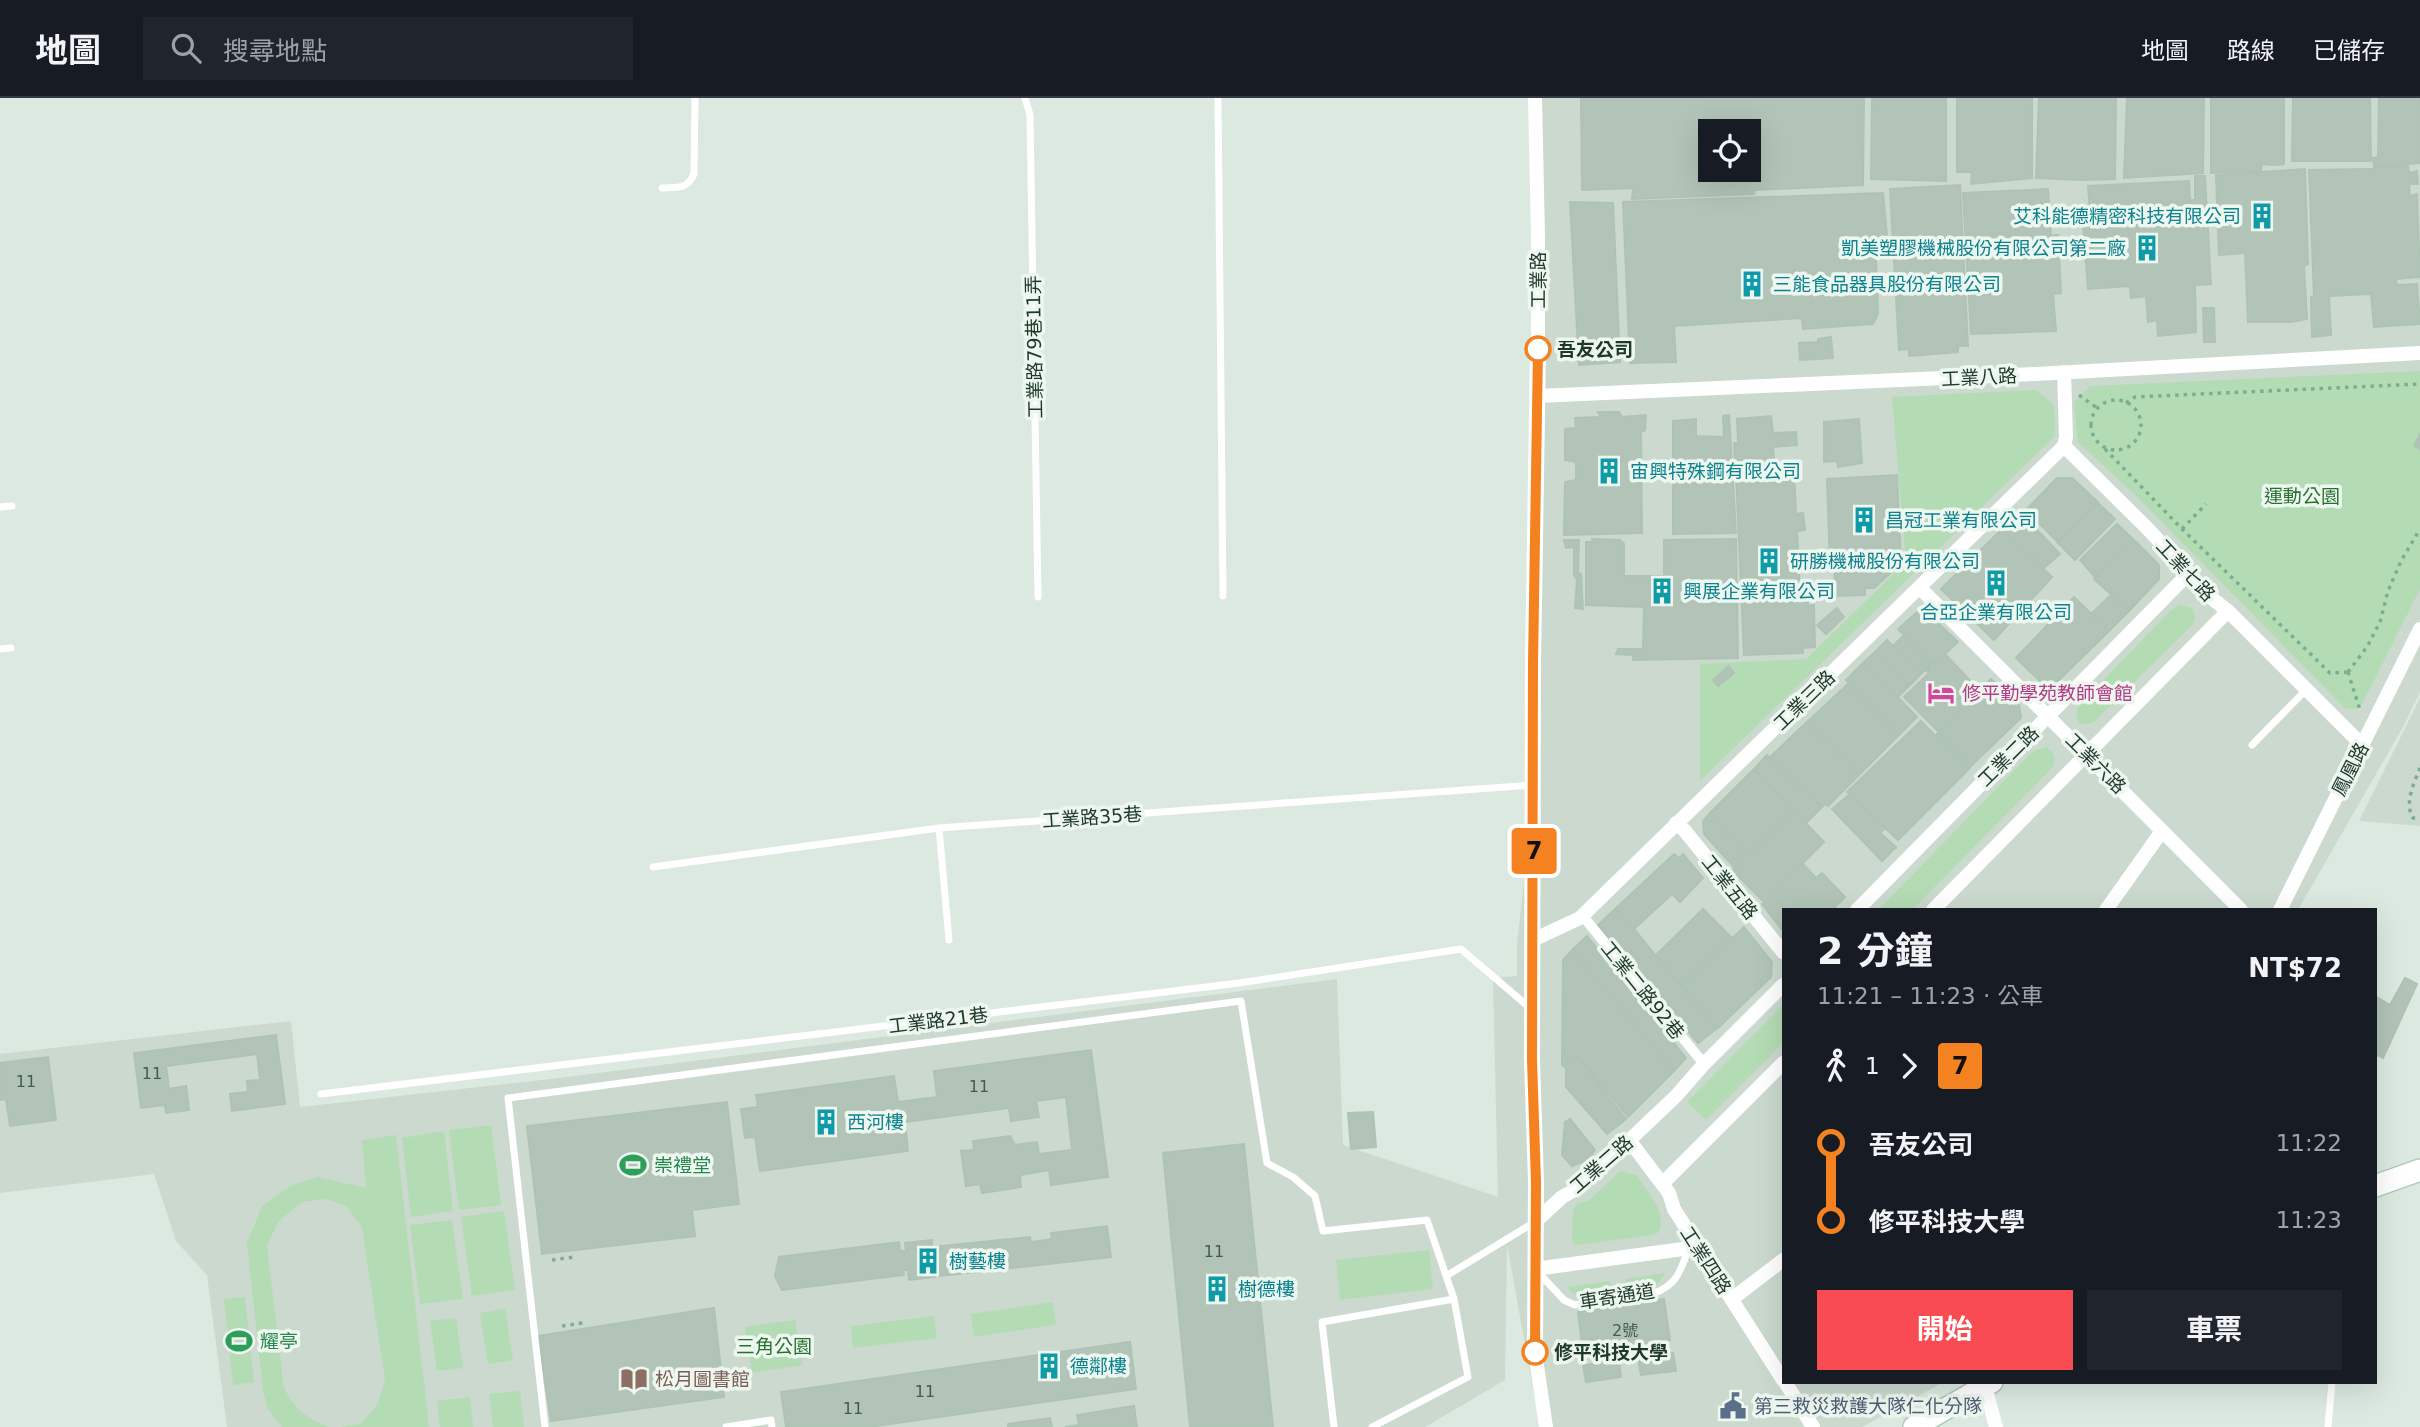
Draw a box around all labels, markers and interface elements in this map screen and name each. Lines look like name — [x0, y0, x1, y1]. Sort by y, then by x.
search box — [143, 17, 633, 80]
icon: search — [167, 29, 205, 67]
text: 地圖 — [35, 31, 101, 70]
text: 搜尋地點 — [223, 36, 327, 66]
text: 地圖 — [2141, 37, 2189, 65]
text: 路線 — [2227, 37, 2275, 65]
text: 已儲存 — [2313, 37, 2385, 65]
map controls — [1698, 119, 1761, 182]
button: locate — [1698, 119, 1761, 182]
building icon: 艾科能德精密科技有限公司 — [2247, 201, 2277, 231]
place label: 艾科能德精密科技有限公司 — [2013, 205, 2241, 227]
building icon: 凱美塑膠機械股份有限公司第二廠 — [2132, 233, 2162, 263]
place label: 凱美塑膠機械股份有限公司第二廠 — [1841, 237, 2126, 259]
street label: 工業路 — [1527, 251, 1549, 309]
building icon: 三能食品器具股份有限公司 — [1737, 269, 1767, 299]
place label: 三能食品器具股份有限公司 — [1773, 273, 2001, 295]
street label: 工業路79巷11弄 — [1022, 275, 1046, 419]
marker: 吾友公司 — [1525, 336, 1551, 362]
place label: 吾友公司 — [1557, 338, 1633, 360]
street label: 工業八路 — [1940, 364, 2018, 390]
building icon: 宙興特殊鋼有限公司 — [1594, 456, 1624, 486]
place label: 宙興特殊鋼有限公司 — [1630, 460, 1801, 482]
park label: 運動公園 — [2264, 485, 2340, 507]
building icon: 昌冠工業有限公司 — [1849, 505, 1879, 535]
place label: 昌冠工業有限公司 — [1885, 509, 2037, 531]
street label: 工業七路 — [2152, 535, 2220, 605]
building icon: 研勝機械股份有限公司 — [1754, 546, 1784, 576]
place label: 研勝機械股份有限公司 — [1790, 550, 1980, 572]
building icon: 合亞企業有限公司 — [1981, 568, 2011, 598]
building icon: 興展企業有限公司 — [1647, 576, 1677, 606]
place label: 興展企業有限公司 — [1683, 580, 1835, 602]
place label: 合亞企業有限公司 — [1920, 601, 2072, 623]
street label: 工業三路 — [1769, 666, 1839, 734]
hotel icon: 修平勤學苑教師會館 — [1926, 678, 1956, 708]
place label: 修平勤學苑教師會館 — [1962, 682, 2133, 704]
street label: 工業二路 — [1973, 721, 2043, 791]
street label: 工業六路 — [2061, 728, 2131, 798]
street label: 鳳凰路 — [2327, 739, 2373, 799]
street label: 工業路35巷 — [1041, 803, 1143, 831]
line badge: 7 — [1511, 828, 1557, 874]
text: 7 — [1526, 837, 1542, 865]
street label: 工業五路 — [1698, 851, 1762, 923]
text: 2 分鐘 — [1817, 929, 1933, 973]
street label: 工業二路92巷 — [1597, 937, 1689, 1043]
text: NT$72 — [2248, 953, 2342, 983]
text: 11:21 – 11:23 · 公車 — [1817, 983, 2044, 1009]
street label: 工業路21巷 — [887, 1003, 989, 1037]
icon: walk — [1817, 1047, 1855, 1085]
icon: forward — [1890, 1047, 1928, 1085]
text: 7 — [1952, 1052, 1968, 1080]
text: 1 — [1865, 1053, 1880, 1079]
house number: 11 — [142, 1064, 162, 1083]
house number: 11 — [16, 1072, 36, 1091]
house number: 11 — [969, 1077, 989, 1096]
building icon: 西河樓 — [811, 1107, 841, 1137]
place label: 西河樓 — [847, 1111, 904, 1133]
text: 吾友公司 — [1869, 1130, 1973, 1160]
text: 11:22 — [2276, 1130, 2342, 1156]
street label: 工業二路 — [1565, 1131, 1637, 1197]
sports icon: 崇禮堂 — [618, 1150, 648, 1180]
place label: 崇禮堂 — [654, 1154, 711, 1176]
text: 修平科技大學 — [1869, 1207, 2025, 1237]
text: 11:23 — [2276, 1207, 2342, 1233]
street label: 工業四路 — [1676, 1222, 1736, 1298]
house number: 11 — [1204, 1242, 1224, 1261]
building icon: 樹藝樓 — [913, 1246, 943, 1276]
place label: 樹藝樓 — [949, 1250, 1006, 1272]
building icon: 樹德樓 — [1202, 1274, 1232, 1304]
place label: 樹德樓 — [1238, 1278, 1295, 1300]
street label: 車寄通道 — [1578, 1279, 1656, 1313]
button: 開始 — [1817, 1290, 2073, 1370]
button: 車票 — [2087, 1290, 2342, 1370]
house number: 2號 — [1612, 1321, 1638, 1340]
sports icon: 耀亭 — [224, 1326, 254, 1356]
place label: 耀亭 — [260, 1330, 298, 1352]
park label: 三角公園 — [736, 1335, 812, 1357]
marker: 修平科技大學 — [1522, 1339, 1548, 1365]
place label: 修平科技大學 — [1554, 1341, 1668, 1363]
building icon: 德鄰樓 — [1034, 1351, 1064, 1381]
place label: 德鄰樓 — [1070, 1355, 1127, 1377]
library icon: 松月圖書館 — [619, 1364, 649, 1394]
place label: 松月圖書館 — [655, 1368, 750, 1390]
house number: 11 — [915, 1382, 935, 1401]
public building icon: 第三救災救護大隊仁化分隊 — [1718, 1391, 1748, 1421]
place label: 第三救災救護大隊仁化分隊 — [1754, 1395, 1982, 1417]
house number: 11 — [843, 1399, 863, 1418]

